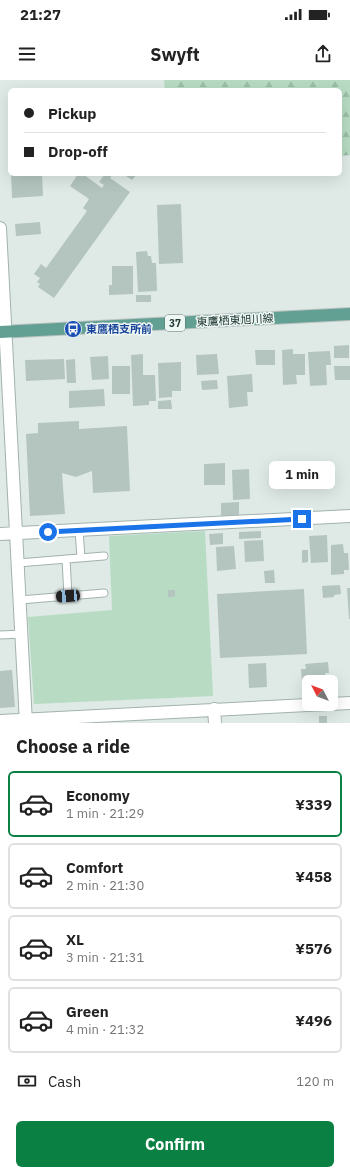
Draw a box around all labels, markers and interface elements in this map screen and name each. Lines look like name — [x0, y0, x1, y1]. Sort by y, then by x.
text: 21:27 — [20, 5, 61, 24]
icon: menu — [16, 43, 38, 65]
text: Swyft — [150, 43, 200, 66]
icon: share — [312, 43, 334, 65]
text: Pickup — [48, 104, 96, 123]
text: Drop-off — [48, 142, 108, 161]
street label: 東鷹栖東旭川線 — [196, 311, 274, 329]
road number: 37 — [165, 315, 185, 331]
bus stop icon: 東鷹栖支所前 — [63, 319, 83, 339]
place label: 東鷹栖支所前 — [86, 322, 152, 336]
callout: 1 min — [269, 461, 335, 489]
text: 1 min — [285, 466, 319, 483]
route end — [293, 510, 311, 528]
route start — [39, 523, 57, 541]
car — [56, 589, 80, 603]
north arrow — [302, 675, 338, 711]
map controls — [302, 675, 338, 711]
text: Choose a ride — [16, 735, 130, 758]
icon: car — [18, 786, 54, 822]
text: Economy — [66, 786, 130, 805]
text: ¥339 — [295, 795, 332, 814]
text: 1 min · 21:29 — [66, 805, 144, 822]
icon: car — [18, 858, 54, 894]
text: Comfort — [66, 858, 123, 877]
text: ¥458 — [295, 867, 332, 886]
text: 2 min · 21:30 — [66, 877, 144, 894]
icon: car — [18, 930, 54, 966]
text: XL — [66, 930, 84, 949]
text: ¥576 — [295, 939, 332, 958]
text: 3 min · 21:31 — [66, 949, 144, 966]
icon: car — [18, 1002, 54, 1038]
text: Green — [66, 1002, 109, 1021]
text: ¥496 — [295, 1011, 332, 1030]
text: 4 min · 21:32 — [66, 1021, 144, 1038]
icon: cash — [16, 1070, 38, 1092]
text: Cash — [48, 1072, 81, 1091]
text: 120 m — [296, 1073, 334, 1090]
button: Confirm — [16, 1121, 334, 1167]

